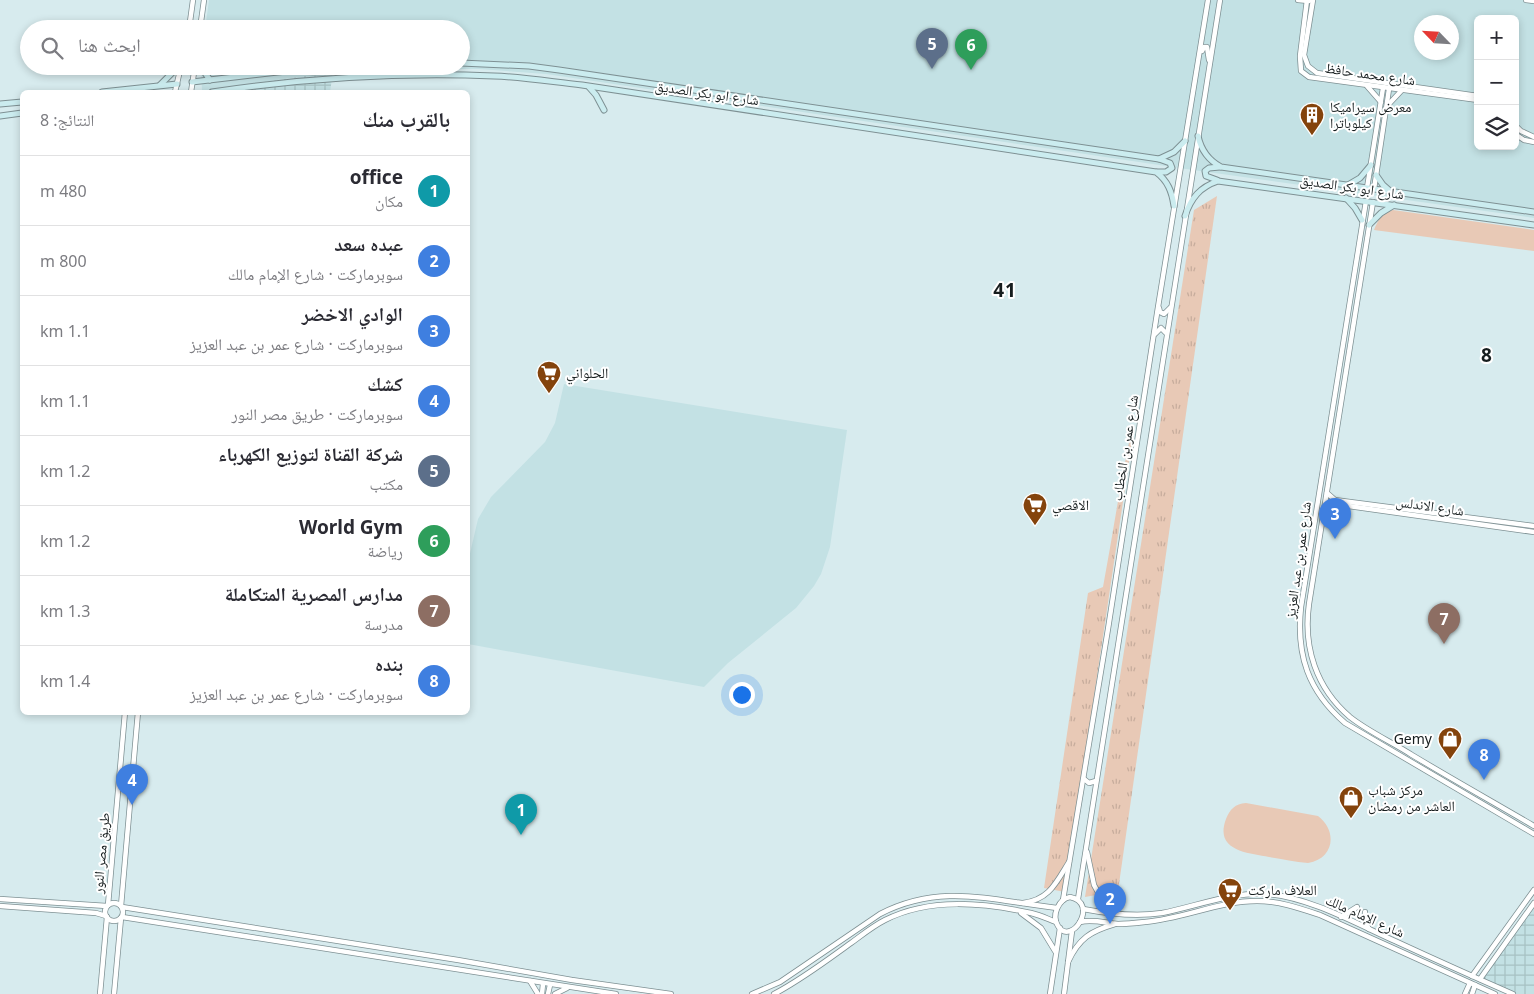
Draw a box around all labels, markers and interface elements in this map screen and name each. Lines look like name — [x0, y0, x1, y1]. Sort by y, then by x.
north arrow — [1414, 15, 1459, 60]
map controls — [1474, 15, 1519, 150]
button: + — [1474, 15, 1519, 60]
search box — [20, 20, 470, 75]
pin: 5 — [916, 28, 948, 69]
pin: 6 — [955, 29, 987, 70]
text: ابحث هنا — [78, 32, 141, 58]
icon: search — [38, 34, 66, 62]
street label: شارع محمد حافظ — [1323, 58, 1417, 90]
button: − — [1474, 60, 1519, 105]
street label: شارع ابو بكر الصديق — [654, 76, 760, 110]
place label: معرض سيراميكا كيلوباترا — [1330, 97, 1411, 132]
building icon: معرض سيراميكا كيلوباترا — [1299, 102, 1325, 136]
text: بالقرب منك — [363, 105, 450, 133]
button: layers — [1474, 105, 1519, 150]
text: النتائج: 8 — [40, 109, 94, 131]
text: office — [350, 164, 403, 190]
street label: شارع ابو بكر الصديق — [1299, 170, 1405, 204]
text: 480 m — [40, 180, 87, 202]
text: 1 — [429, 180, 439, 202]
text: مكان — [375, 190, 403, 212]
text: عبده سعد — [334, 231, 403, 257]
text: 800 m — [40, 250, 87, 272]
text: 2 — [429, 250, 439, 272]
text: سوبرماركت · شارع الإمام مالك — [228, 263, 403, 285]
district label: 41 — [993, 277, 1017, 303]
text: الوادي الاخضر — [302, 301, 403, 327]
text: 1.1 km — [40, 320, 90, 342]
text: 3 — [429, 320, 439, 342]
text: سوبرماركت · شارع عمر بن عبد العزيز — [190, 333, 403, 355]
district label: 8 — [1481, 342, 1493, 368]
supermarket icon: الحلواني — [536, 360, 562, 394]
place label: الحلواني — [566, 363, 608, 385]
text: كشك — [367, 371, 403, 397]
text: 1.1 km — [40, 390, 90, 412]
text: 4 — [429, 390, 439, 412]
street label: شارع عمر بن الخطاب — [1107, 394, 1143, 502]
text: سوبرماركت · طريق مصر النور — [231, 403, 403, 425]
text: شركة القناة لتوزيع الكهرباء — [218, 441, 403, 467]
text: 1.2 km — [40, 460, 90, 482]
text: 5 — [429, 460, 439, 482]
text: مكتب — [370, 473, 403, 495]
street label: شارع الاندلس — [1395, 491, 1465, 521]
supermarket icon: الاقصي — [1022, 492, 1048, 526]
place label: الاقصي — [1052, 495, 1089, 517]
pin: 3 — [1319, 498, 1351, 539]
street label: شارع عمر بن عبد العزيز — [1280, 500, 1316, 621]
text: World Gym — [299, 514, 403, 540]
text: 1.2 km — [40, 530, 90, 552]
text: 6 — [429, 530, 439, 552]
text: رياضة — [367, 540, 403, 562]
text: مدارس المصرية المتكاملة — [225, 581, 403, 607]
text: 1.3 km — [40, 600, 90, 622]
text: 7 — [429, 600, 439, 622]
pin: 7 — [1428, 603, 1460, 644]
text: مدرسة — [364, 613, 403, 635]
text: بنده — [375, 651, 403, 677]
text: 1.4 km — [40, 670, 90, 692]
text: 8 — [429, 670, 439, 692]
your location — [729, 682, 755, 708]
text: سوبرماركت · شارع عمر بن عبد العزيز — [190, 683, 403, 705]
shop icon: Gemy — [1437, 726, 1463, 760]
place label: Gemy — [1394, 729, 1433, 748]
pin: 8 — [1468, 739, 1500, 780]
pin: 4 — [116, 764, 148, 805]
place label: مركز شباب العاشر من رمضان — [1368, 780, 1455, 815]
shop icon: مركز شباب العاشر من رمضان — [1338, 785, 1364, 819]
pin: 1 — [505, 794, 537, 835]
street label: طريق مصر النور — [87, 812, 115, 895]
supermarket icon: العلاف ماركت — [1217, 877, 1243, 911]
place label: العلاف ماركت — [1248, 880, 1317, 899]
pin: 2 — [1094, 883, 1126, 924]
street label: شارع الإمام مالك — [1322, 890, 1408, 942]

